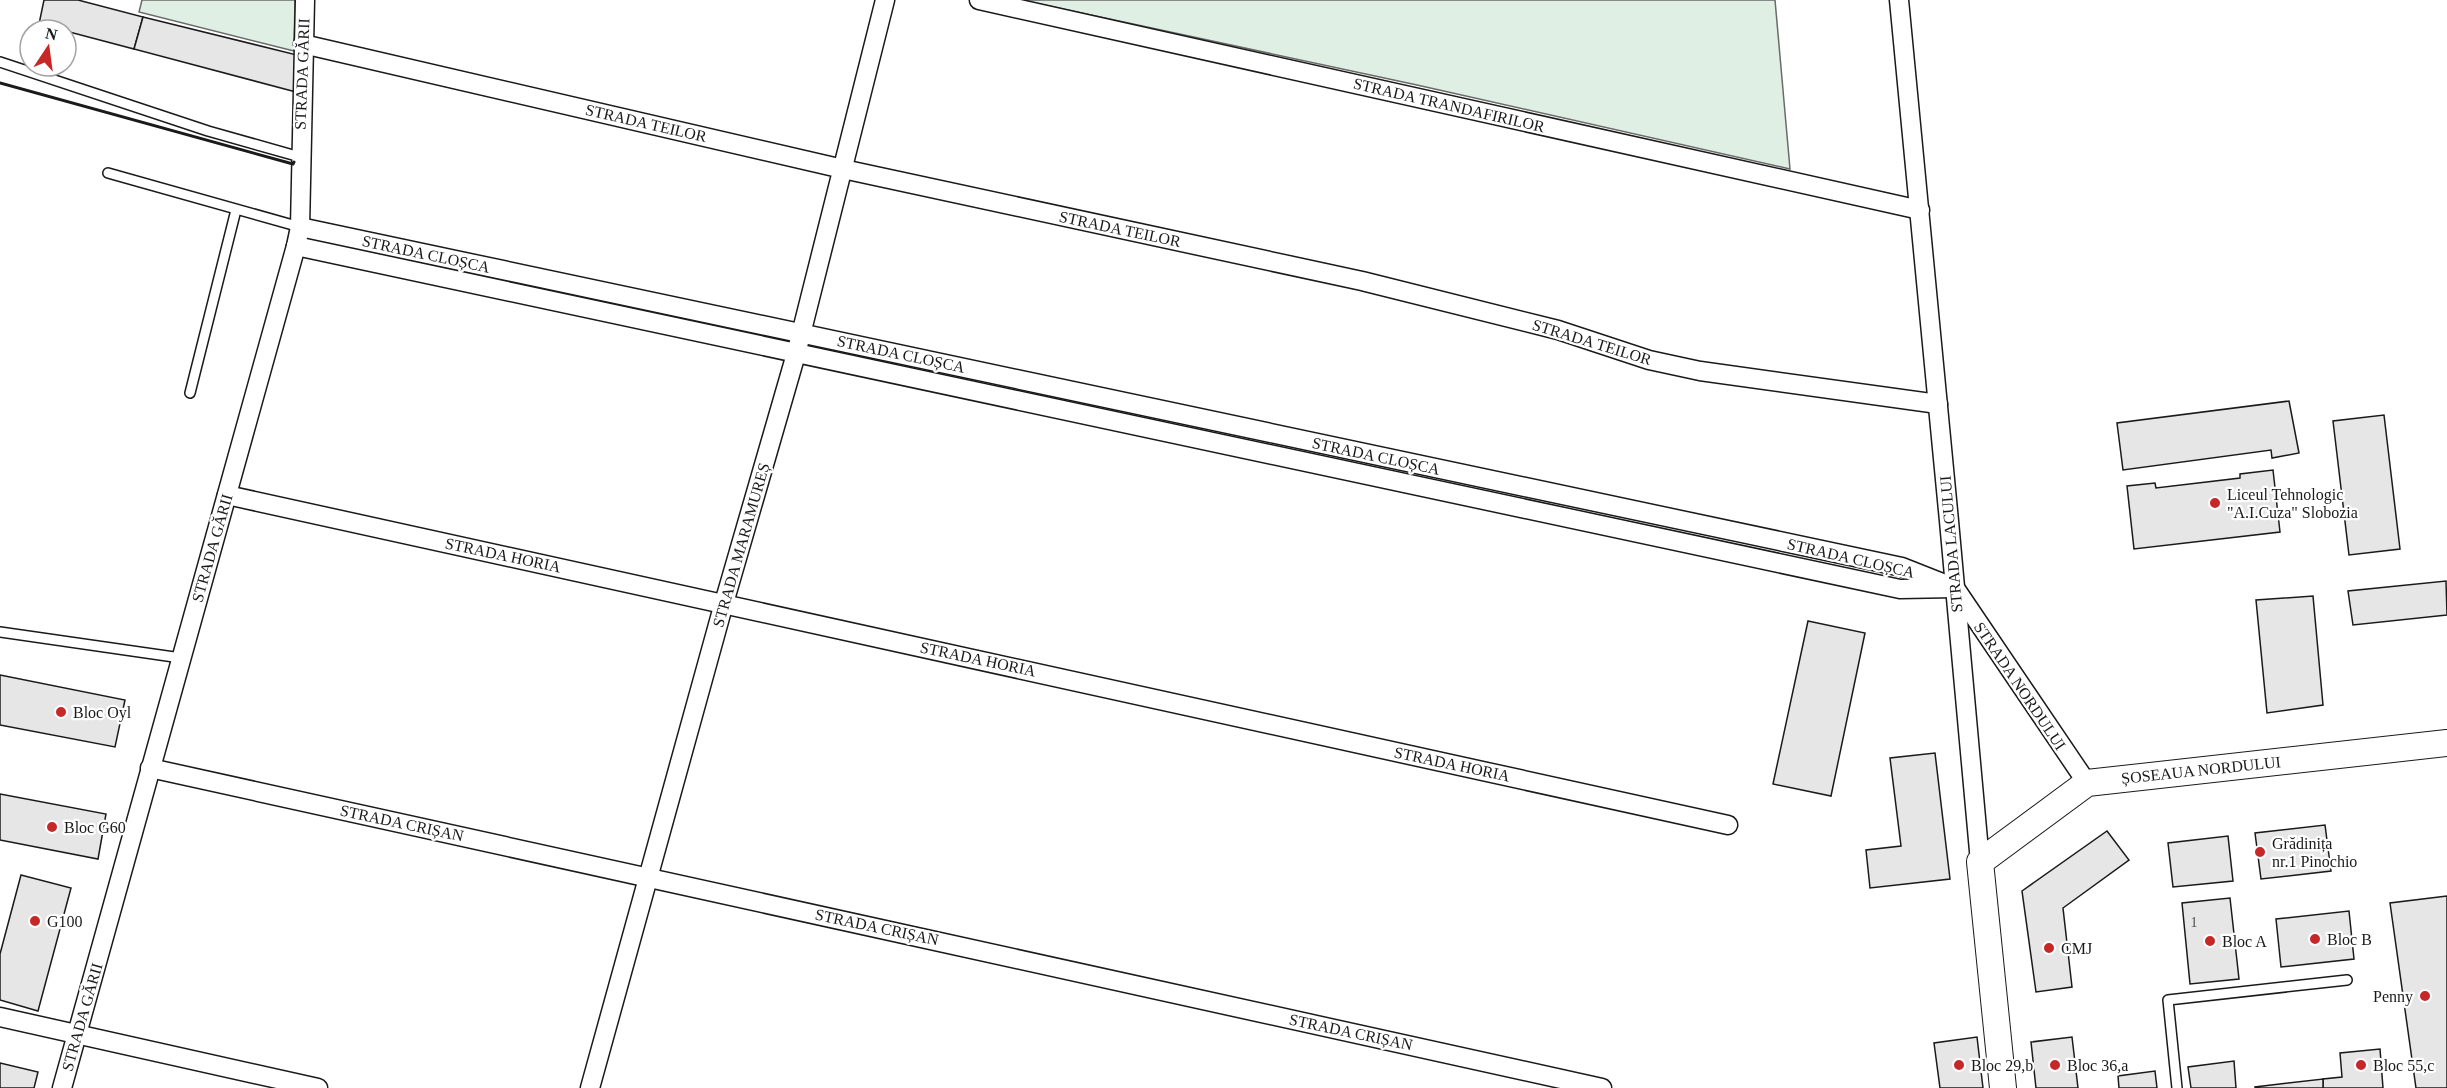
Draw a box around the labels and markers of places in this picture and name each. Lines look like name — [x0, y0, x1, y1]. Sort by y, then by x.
place label: Liceul Tehnologic "A.I.Cuza" Slobozia — [2227, 486, 2358, 521]
marker: Liceul Tehnologic "A.I.Cuza" Slobozia — [2208, 496, 2222, 510]
place label: Bloc Oyl — [73, 704, 132, 722]
marker: Bloc Oyl — [54, 705, 68, 719]
place label: Bloc G60 — [64, 819, 126, 836]
marker: Bloc G60 — [45, 820, 59, 834]
place label: Grădinița nr.1 Pinochio — [2272, 835, 2357, 870]
marker: Grădinița nr.1 Pinochio — [2253, 845, 2267, 859]
place label: G100 — [47, 913, 83, 930]
marker: G100 — [28, 914, 42, 928]
place label: Bloc B — [2327, 931, 2372, 948]
marker: Bloc B — [2308, 932, 2322, 946]
place label: Bloc A — [2222, 933, 2267, 950]
marker: Bloc A — [2203, 934, 2217, 948]
place label: CMJ — [2061, 940, 2092, 957]
marker: CMJ — [2042, 941, 2056, 955]
place label: Penny — [2373, 988, 2413, 1006]
marker: Penny — [2418, 989, 2432, 1003]
place label: Bloc 29,b — [1971, 1057, 2033, 1074]
place label: Bloc 36,a — [2067, 1057, 2128, 1074]
place label: Bloc 55,c — [2373, 1057, 2434, 1074]
marker: Bloc 29,b — [1952, 1058, 1966, 1072]
marker: Bloc 36,a — [2048, 1058, 2062, 1072]
marker: Bloc 55,c — [2354, 1058, 2368, 1072]

